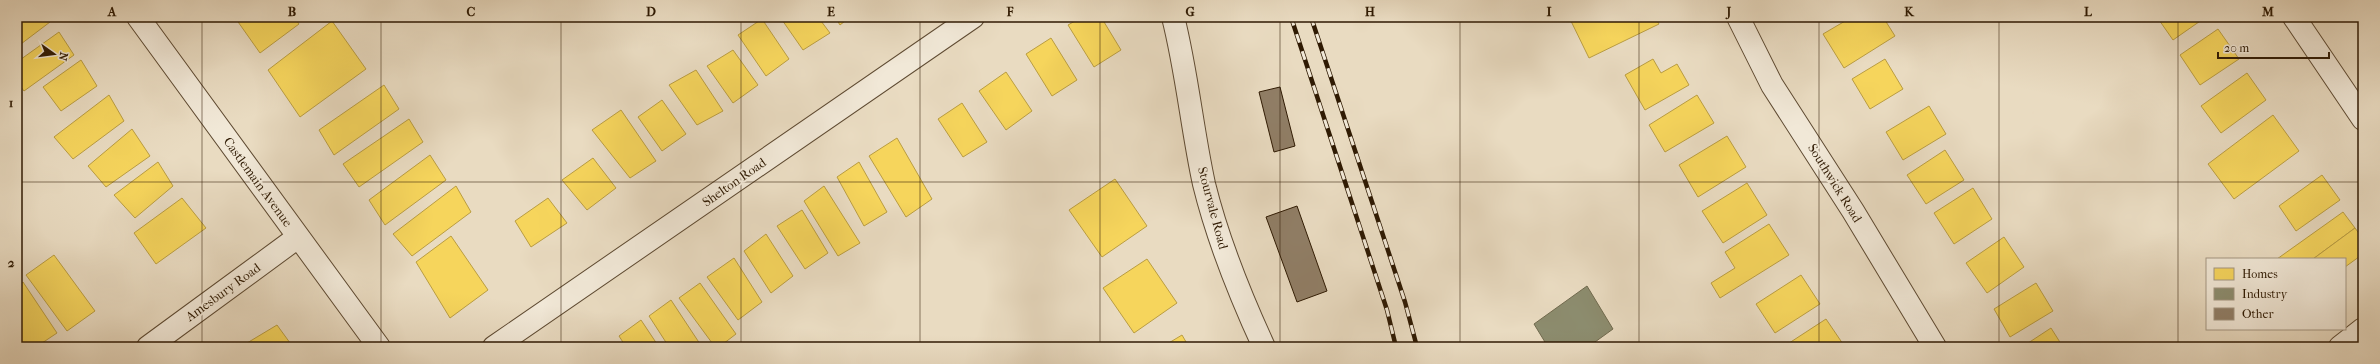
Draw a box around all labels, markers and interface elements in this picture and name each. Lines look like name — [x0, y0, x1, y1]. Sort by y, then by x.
text: A — [107, 4, 117, 19]
text: B — [288, 4, 297, 19]
text: C — [467, 4, 476, 19]
text: D — [646, 4, 656, 19]
text: E — [827, 4, 835, 19]
text: F — [1006, 4, 1014, 19]
text: G — [1185, 4, 1195, 19]
text: H — [1365, 4, 1376, 19]
text: I — [1546, 4, 1552, 19]
text: J — [1725, 4, 1732, 20]
text: K — [1904, 4, 1915, 19]
text: L — [2084, 4, 2093, 19]
text: M — [2261, 4, 2274, 19]
north arrow — [34, 34, 74, 74]
scale bar — [2218, 34, 2329, 60]
text: 20 m — [2224, 41, 2249, 55]
text: N — [56, 51, 71, 63]
text: 1 — [9, 95, 14, 110]
street label: Castlemain Avenue — [220, 134, 296, 230]
street label: Southwick Road — [1805, 141, 1866, 226]
street label: Shelton Road — [699, 154, 769, 209]
street label: Stourvale Road — [1195, 165, 1231, 252]
text: 2 — [8, 255, 15, 270]
legend — [2206, 258, 2346, 330]
street label: Amesbury Road — [182, 259, 264, 325]
text: Homes — [2242, 267, 2278, 281]
text: Industry — [2242, 287, 2288, 301]
text: Other — [2242, 307, 2274, 321]

